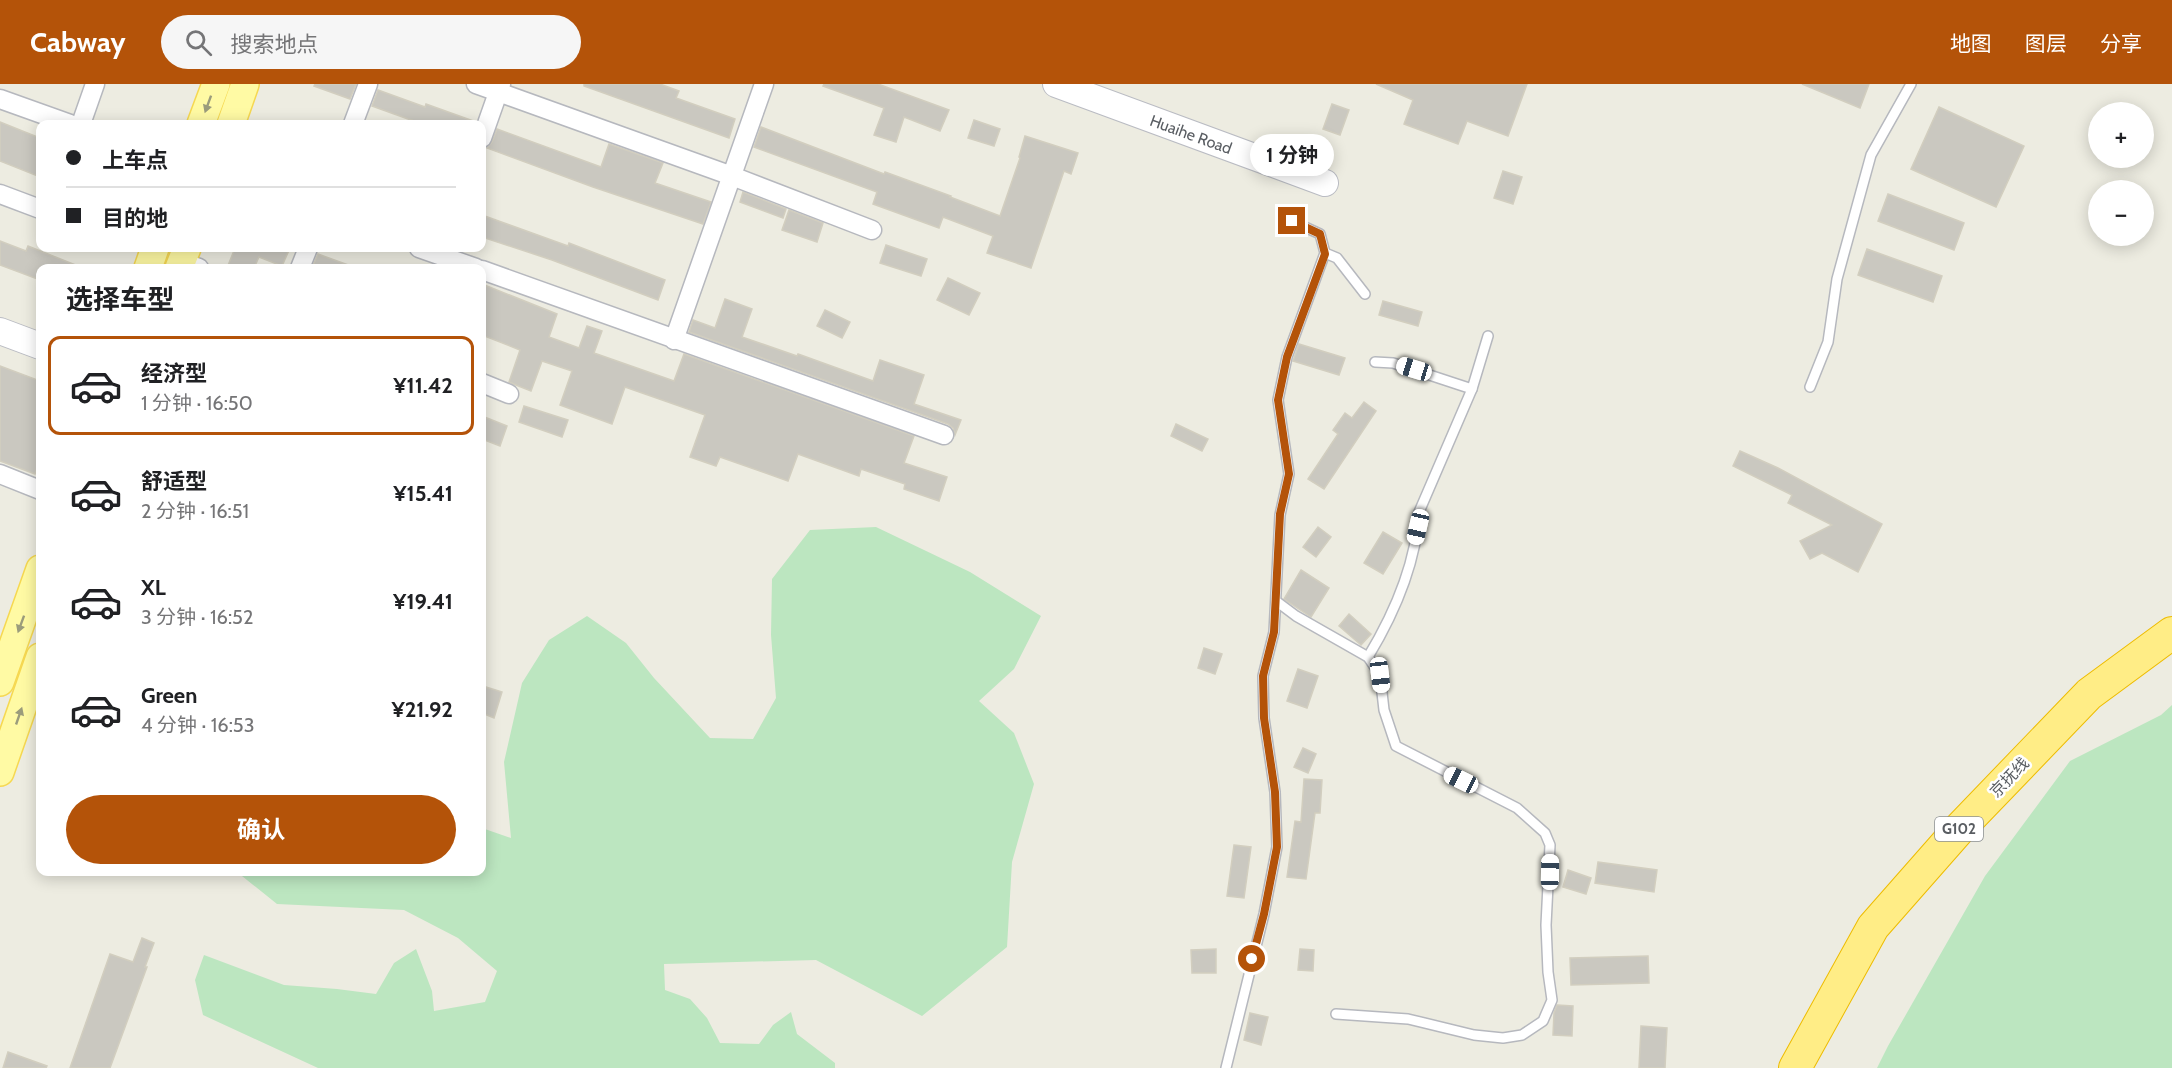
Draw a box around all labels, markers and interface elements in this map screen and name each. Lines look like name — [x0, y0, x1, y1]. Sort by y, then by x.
search box — [161, 15, 581, 69]
text: Cabway — [30, 25, 125, 59]
icon: search — [182, 26, 215, 59]
text: 搜索地点 — [230, 31, 318, 58]
text: 地图 — [1950, 31, 1992, 56]
text: 图层 — [2025, 31, 2067, 56]
text: 分享 — [2100, 31, 2142, 56]
one-way arrow — [203, 95, 213, 113]
map controls — [2088, 102, 2154, 246]
button: + — [2088, 102, 2154, 168]
street label: Huaihe Road — [1147, 111, 1234, 158]
callout: 1 分钟 — [1250, 134, 1334, 176]
text: 1 分钟 — [1266, 143, 1318, 167]
text: 上车点 — [102, 147, 168, 174]
button: − — [2088, 180, 2154, 246]
text: 目的地 — [102, 205, 168, 232]
route end — [1278, 207, 1305, 234]
text: 选择车型 — [66, 283, 174, 316]
car — [1394, 355, 1434, 383]
icon: car — [69, 359, 123, 413]
text: 经济型 — [141, 360, 207, 387]
text: ¥11.42 — [393, 372, 453, 399]
text: 1 分钟 · 16:50 — [141, 391, 253, 415]
icon: car — [69, 467, 123, 521]
text: 舒适型 — [141, 468, 207, 495]
text: ¥15.41 — [393, 480, 453, 507]
text: 2 分钟 · 16:51 — [141, 499, 249, 523]
car — [1405, 507, 1431, 547]
text: XL — [141, 574, 166, 601]
icon: car — [69, 575, 123, 629]
text: ¥19.41 — [393, 588, 453, 615]
text: 3 分钟 · 16:52 — [141, 605, 253, 629]
one-way arrow — [15, 615, 25, 633]
car — [1369, 656, 1391, 694]
text: Green — [141, 682, 197, 709]
icon: car — [69, 683, 123, 737]
text: ¥21.92 — [391, 696, 453, 723]
one-way arrow — [15, 707, 25, 725]
text: 4 分钟 · 16:53 — [141, 713, 255, 737]
street label: 京抚线 — [1986, 753, 2033, 801]
car — [1441, 764, 1481, 796]
button: 确认 — [66, 795, 456, 864]
road number: G102 — [1935, 817, 1983, 841]
car — [1541, 854, 1559, 890]
route start — [1238, 945, 1265, 972]

